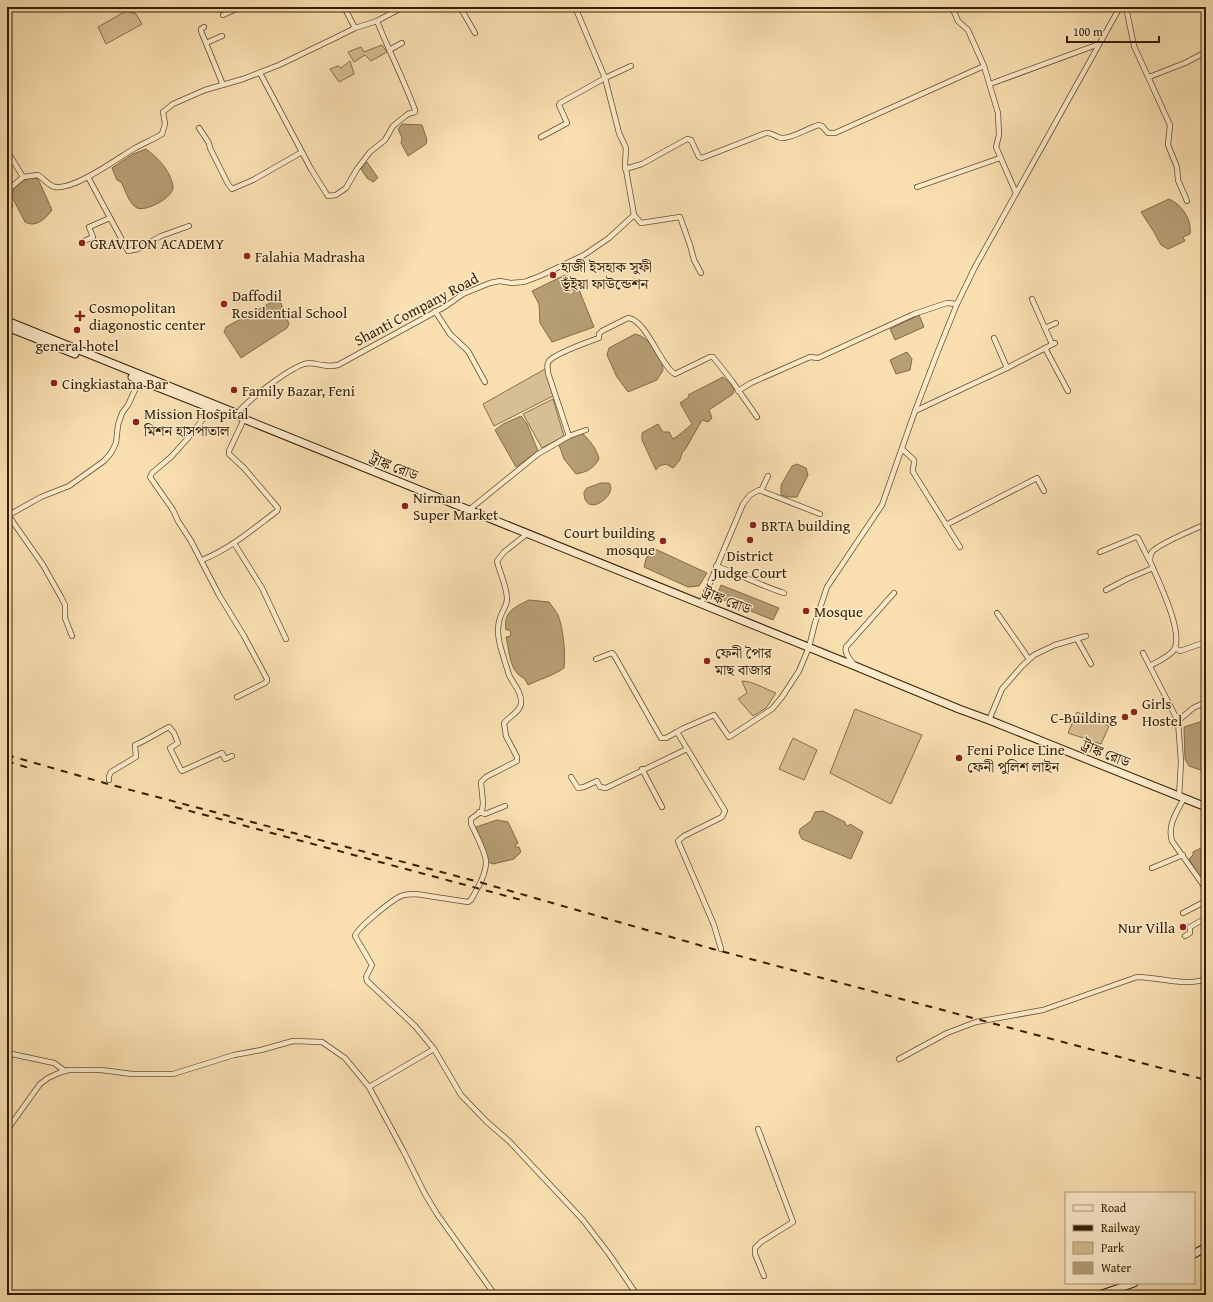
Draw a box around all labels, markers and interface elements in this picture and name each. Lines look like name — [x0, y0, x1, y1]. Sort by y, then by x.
scale bar — [1067, 18, 1159, 44]
text: 100 m — [1073, 23, 1103, 40]
place label: GRAVITON ACADEMY — [90, 233, 224, 254]
marker: GRAVITON ACADEMY — [77, 238, 87, 248]
place label: Falahia Madrasha — [255, 246, 365, 267]
marker: Falahia Madrasha — [242, 251, 252, 261]
place label: হাজী ইসহাক সুফী ভূঁইয়া ফাউন্ডেশন — [560, 256, 652, 294]
street label: Shanti Company Road — [350, 267, 482, 351]
marker: হাজী ইসহাক সুফী ভূঁইয়া ফাউন্ডেশন — [548, 270, 558, 280]
place label: Daffodil Residential School — [232, 285, 347, 323]
place label: Cosmopolitan diagonostic center — [89, 297, 206, 335]
marker: Daffodil Residential School — [219, 299, 229, 309]
marker: Cosmopolitan diagonostic center — [74, 310, 86, 322]
marker: general hotel — [72, 325, 82, 335]
place label: general hotel — [35, 335, 119, 356]
place label: Cingkiastana Bar — [62, 373, 168, 394]
marker: Cingkiastana Bar — [49, 378, 59, 388]
place label: Family Bazar, Feni — [242, 380, 355, 401]
marker: Family Bazar, Feni — [229, 385, 239, 395]
place label: Mission Hospital মিশন হাসপাতাল — [143, 403, 248, 441]
marker: Mission Hospital মিশন হাসপাতাল — [131, 417, 141, 427]
street label: ট্রাঙ্ক রোড — [366, 446, 422, 486]
place label: Nirman Super Market — [413, 487, 499, 525]
marker: Nirman Super Market — [400, 501, 410, 511]
place label: BRTA building — [761, 515, 851, 536]
marker: BRTA building — [748, 520, 758, 530]
place label: Court building mosque — [564, 522, 656, 560]
marker: District Judge Court — [745, 535, 755, 545]
marker: Court building mosque — [658, 536, 668, 546]
place label: District Judge Court — [711, 545, 788, 583]
street label: ট্রাঙ্ক রোড — [699, 580, 755, 620]
place label: Mosque — [814, 601, 863, 622]
marker: Mosque — [801, 606, 811, 616]
place label: ফেনী পৈার মাছ বাজার — [714, 642, 773, 680]
marker: ফেনী পৈার মাছ বাজার — [702, 656, 712, 666]
place label: Girls Hostel — [1142, 693, 1182, 731]
place label: C-Building — [1051, 707, 1118, 728]
marker: Girls Hostel — [1129, 707, 1139, 717]
marker: C-Building — [1120, 712, 1130, 722]
street label: ট্রাঙ্ক রোড — [1078, 733, 1134, 773]
place label: Feni Police Line ফেনী পুলিশ লাইন — [967, 739, 1065, 777]
marker: Feni Police Line ফেনী পুলিশ লাইন — [954, 753, 964, 763]
place label: Nur Villa — [1118, 917, 1175, 938]
marker: Nur Villa — [1178, 922, 1188, 932]
legend — [1065, 1192, 1195, 1284]
text: Road — [1101, 1199, 1127, 1216]
text: Railway — [1101, 1219, 1140, 1236]
text: Park — [1101, 1239, 1125, 1256]
text: Water — [1101, 1259, 1131, 1276]

